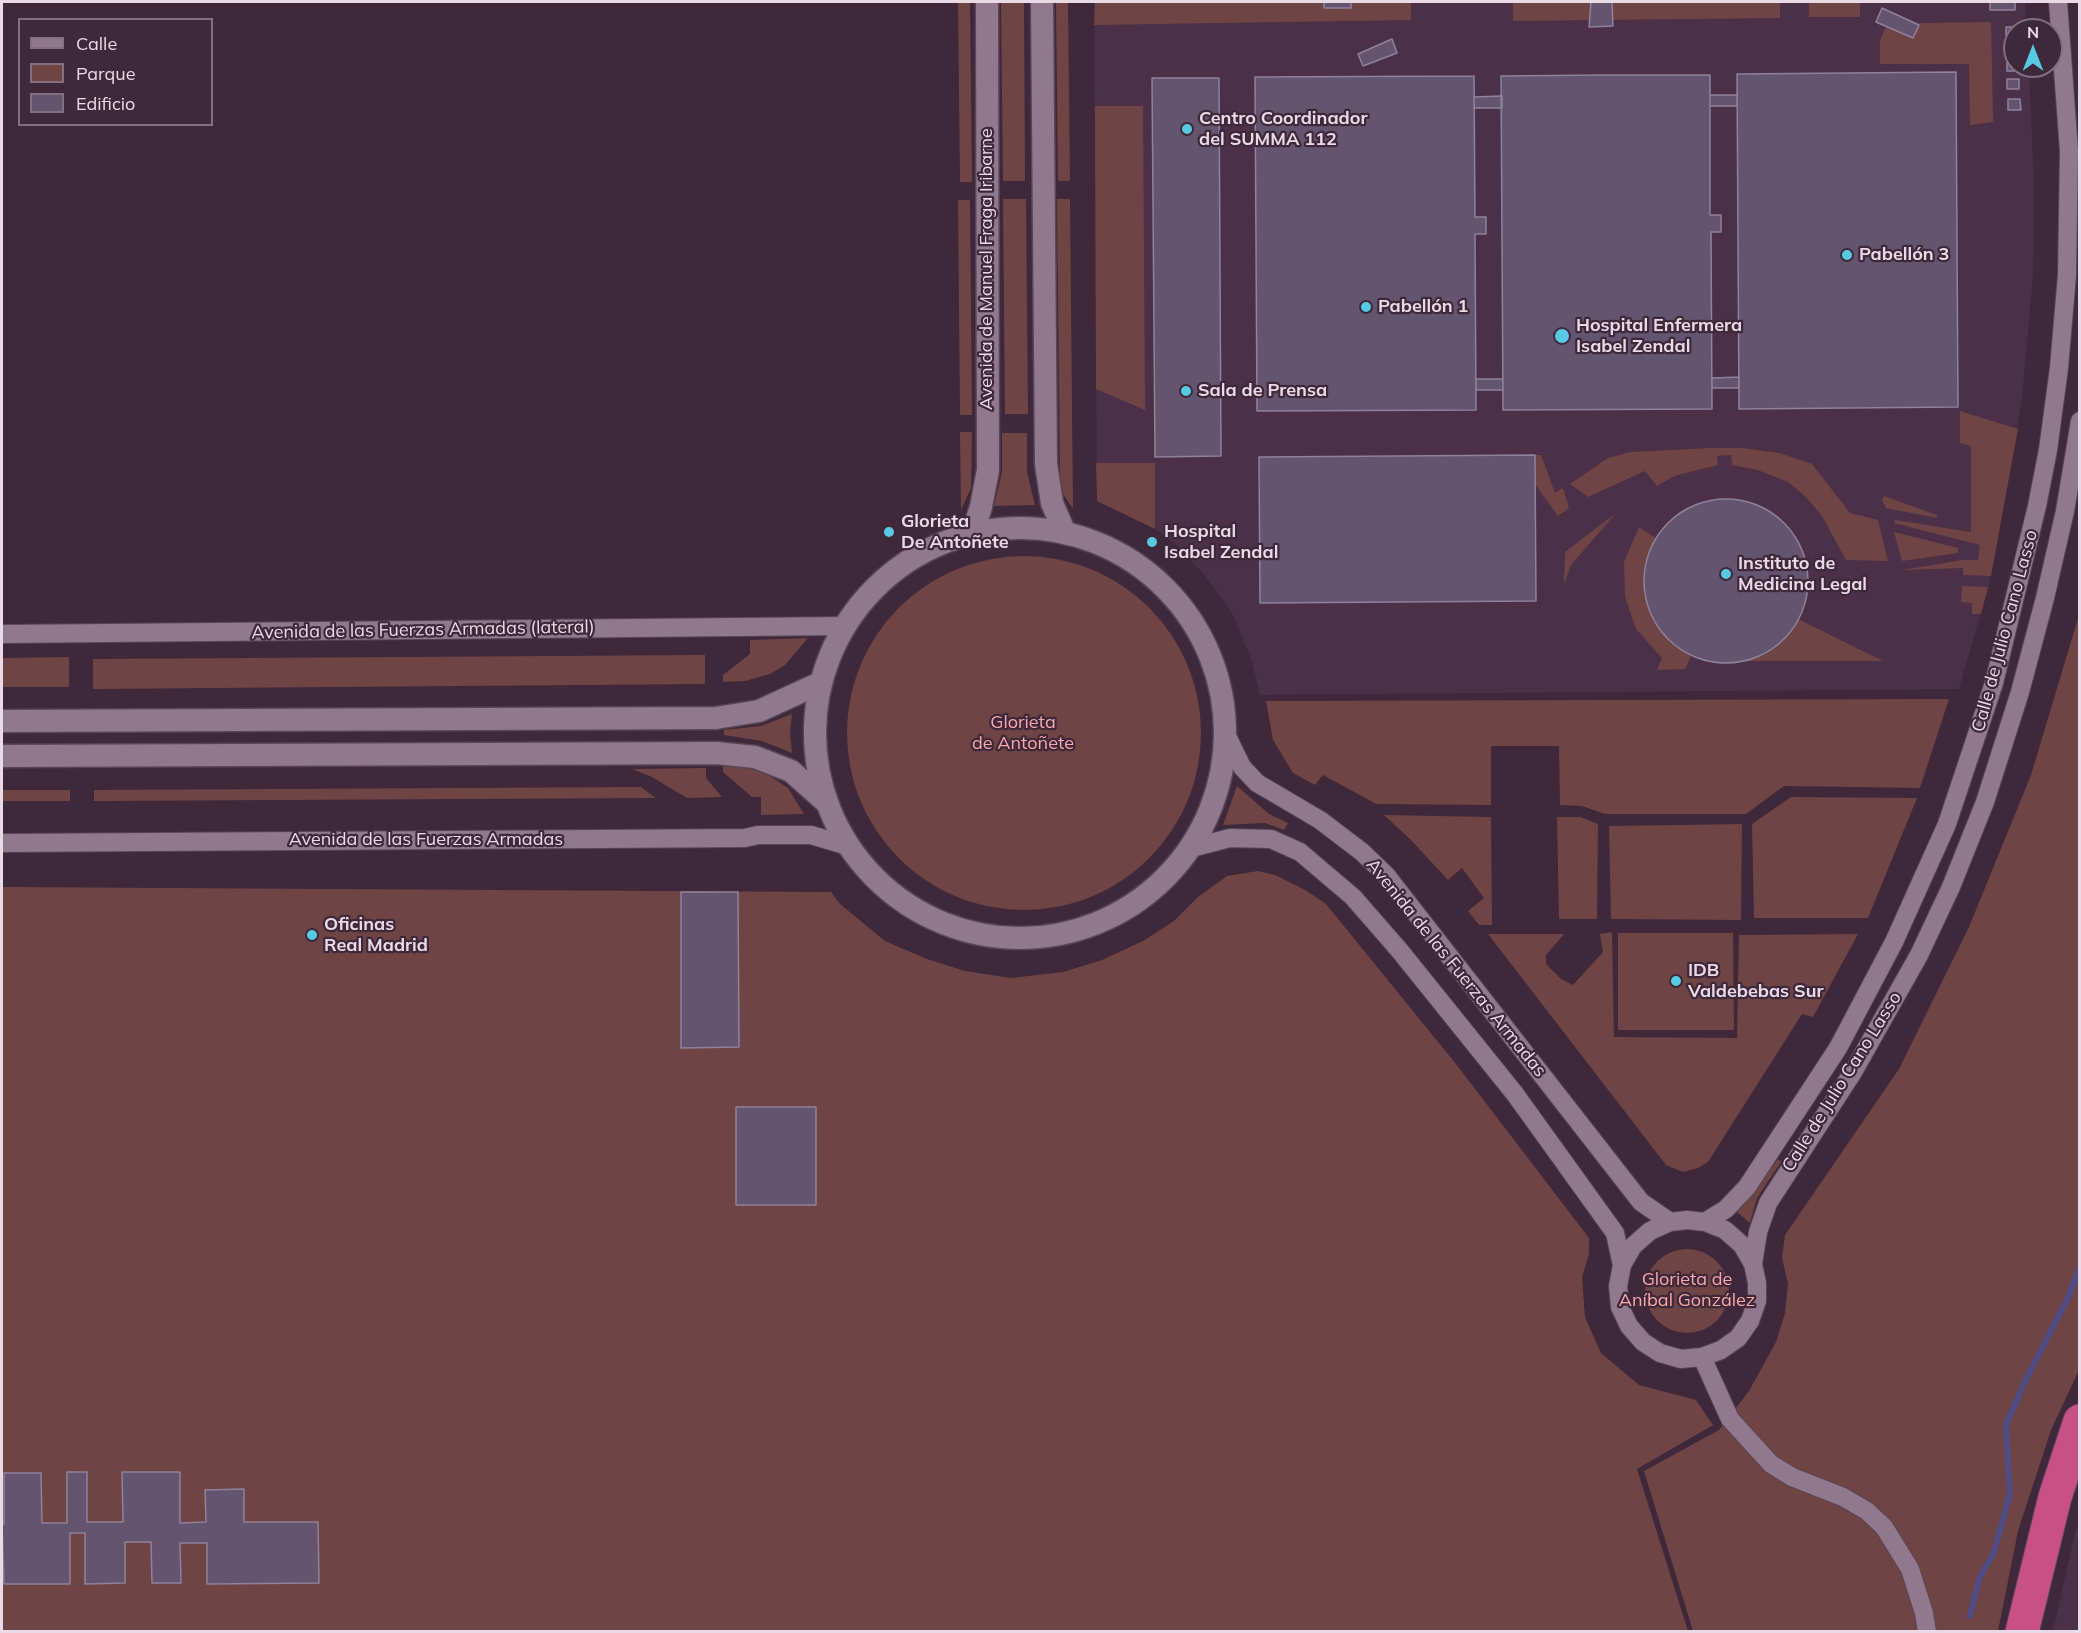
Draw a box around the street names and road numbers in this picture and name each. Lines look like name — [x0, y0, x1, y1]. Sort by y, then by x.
street label: Avenida de Manuel Fraga Iribarne — [976, 128, 998, 410]
street label: Calle de Julio Cano Lasso — [1968, 528, 2042, 734]
street label: Avenida de las Fuerzas Armadas (lateral) — [251, 616, 595, 644]
street label: Avenida de las Fuerzas Armadas — [289, 829, 563, 851]
street label: Avenida de las Fuerzas Armadas — [1361, 855, 1551, 1081]
street label: Calle de Julio Cano Lasso — [1778, 988, 1906, 1176]

